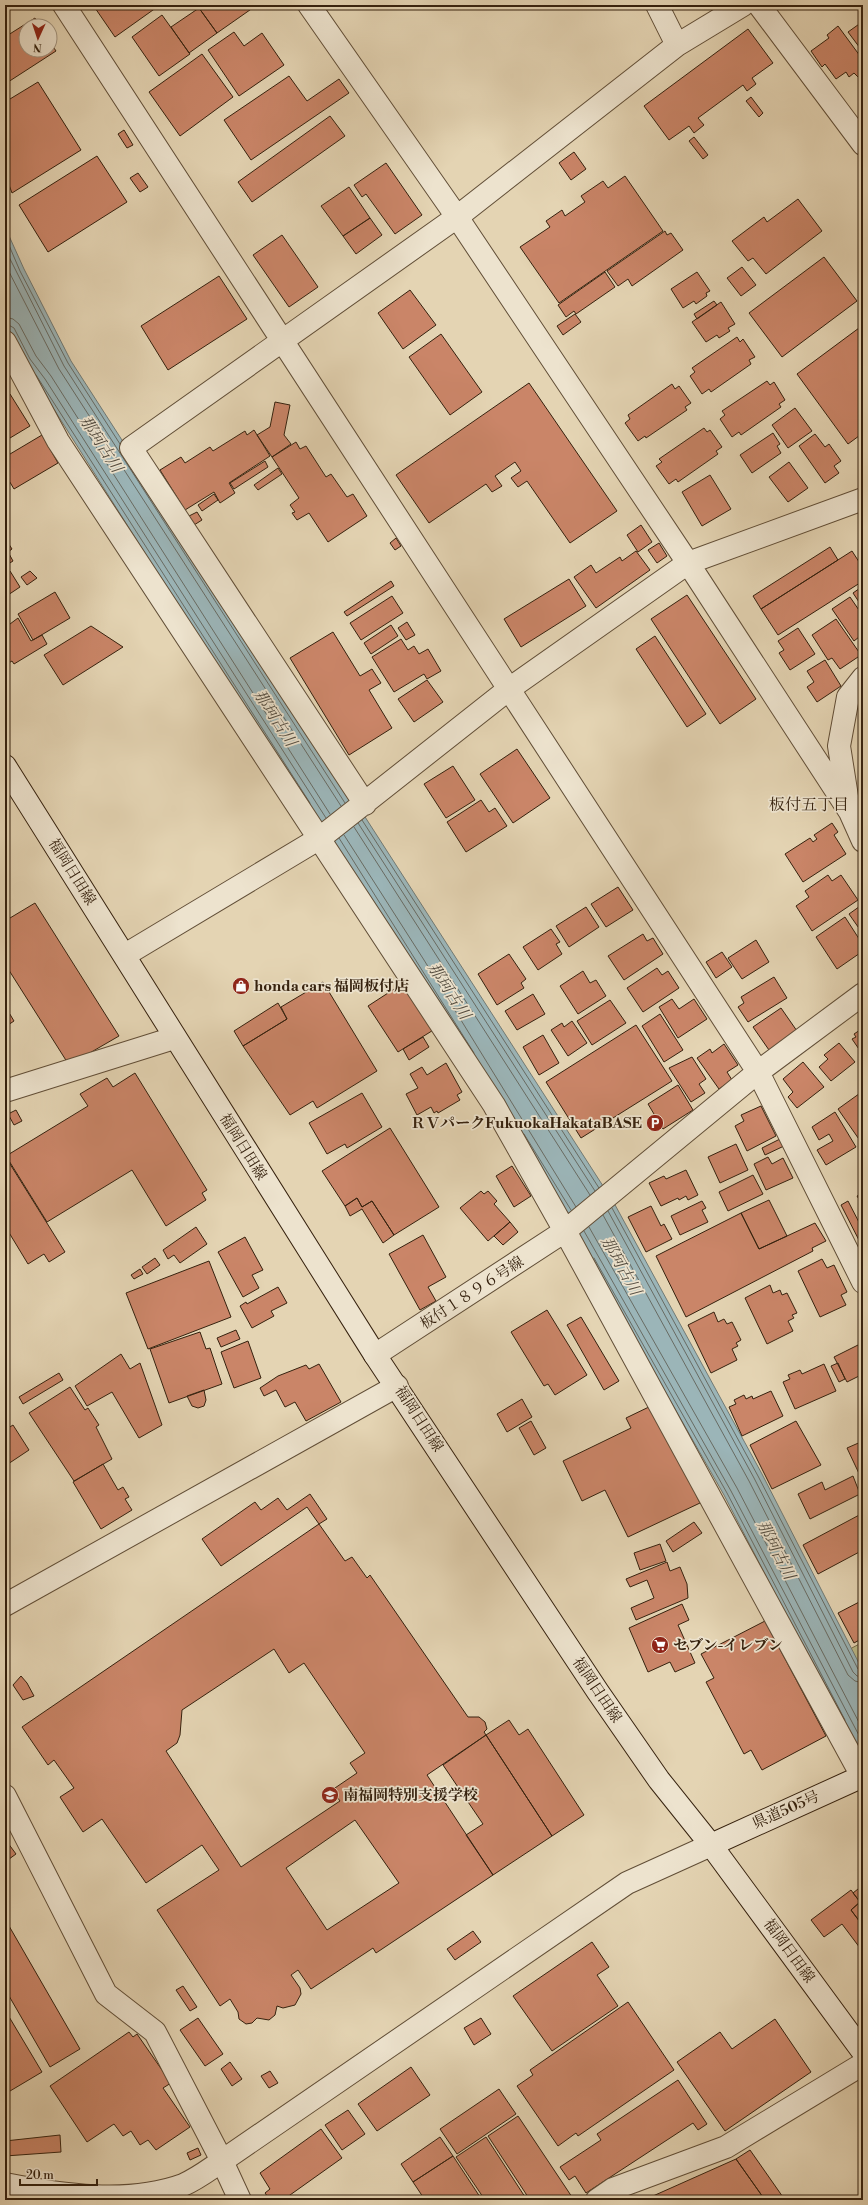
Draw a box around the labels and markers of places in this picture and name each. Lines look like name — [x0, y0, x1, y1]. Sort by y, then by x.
shop icon: honda cars 福岡板付店 — [231, 976, 251, 996]
place label: honda cars 福岡板付店 — [254, 977, 409, 996]
parking icon: ＲＶパークFukuokaHakataBASE — [645, 1113, 665, 1133]
place label: ＲＶパークFukuokaHakataBASE — [410, 1114, 642, 1133]
supermarket icon: セブン-イレブン — [650, 1635, 670, 1655]
place label: セブン-イレブン — [673, 1636, 783, 1655]
school or university icon: 南福岡特別支援学校 — [320, 1785, 340, 1805]
place label: 南福岡特別支援学校 — [343, 1786, 478, 1805]

